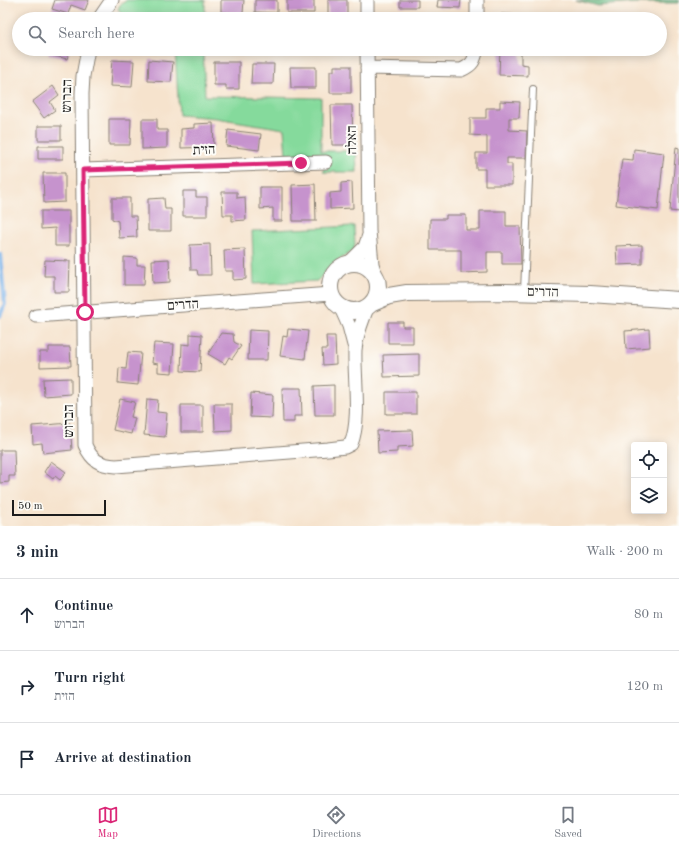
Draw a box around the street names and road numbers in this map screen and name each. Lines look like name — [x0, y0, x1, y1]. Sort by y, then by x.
street label: הברוש — [60, 79, 74, 113]
street label: האלה — [344, 125, 359, 155]
street label: הזית — [192, 143, 216, 157]
street label: הדרים — [527, 285, 559, 299]
street label: הדרים — [167, 297, 199, 313]
street label: הברוש — [62, 404, 76, 438]

